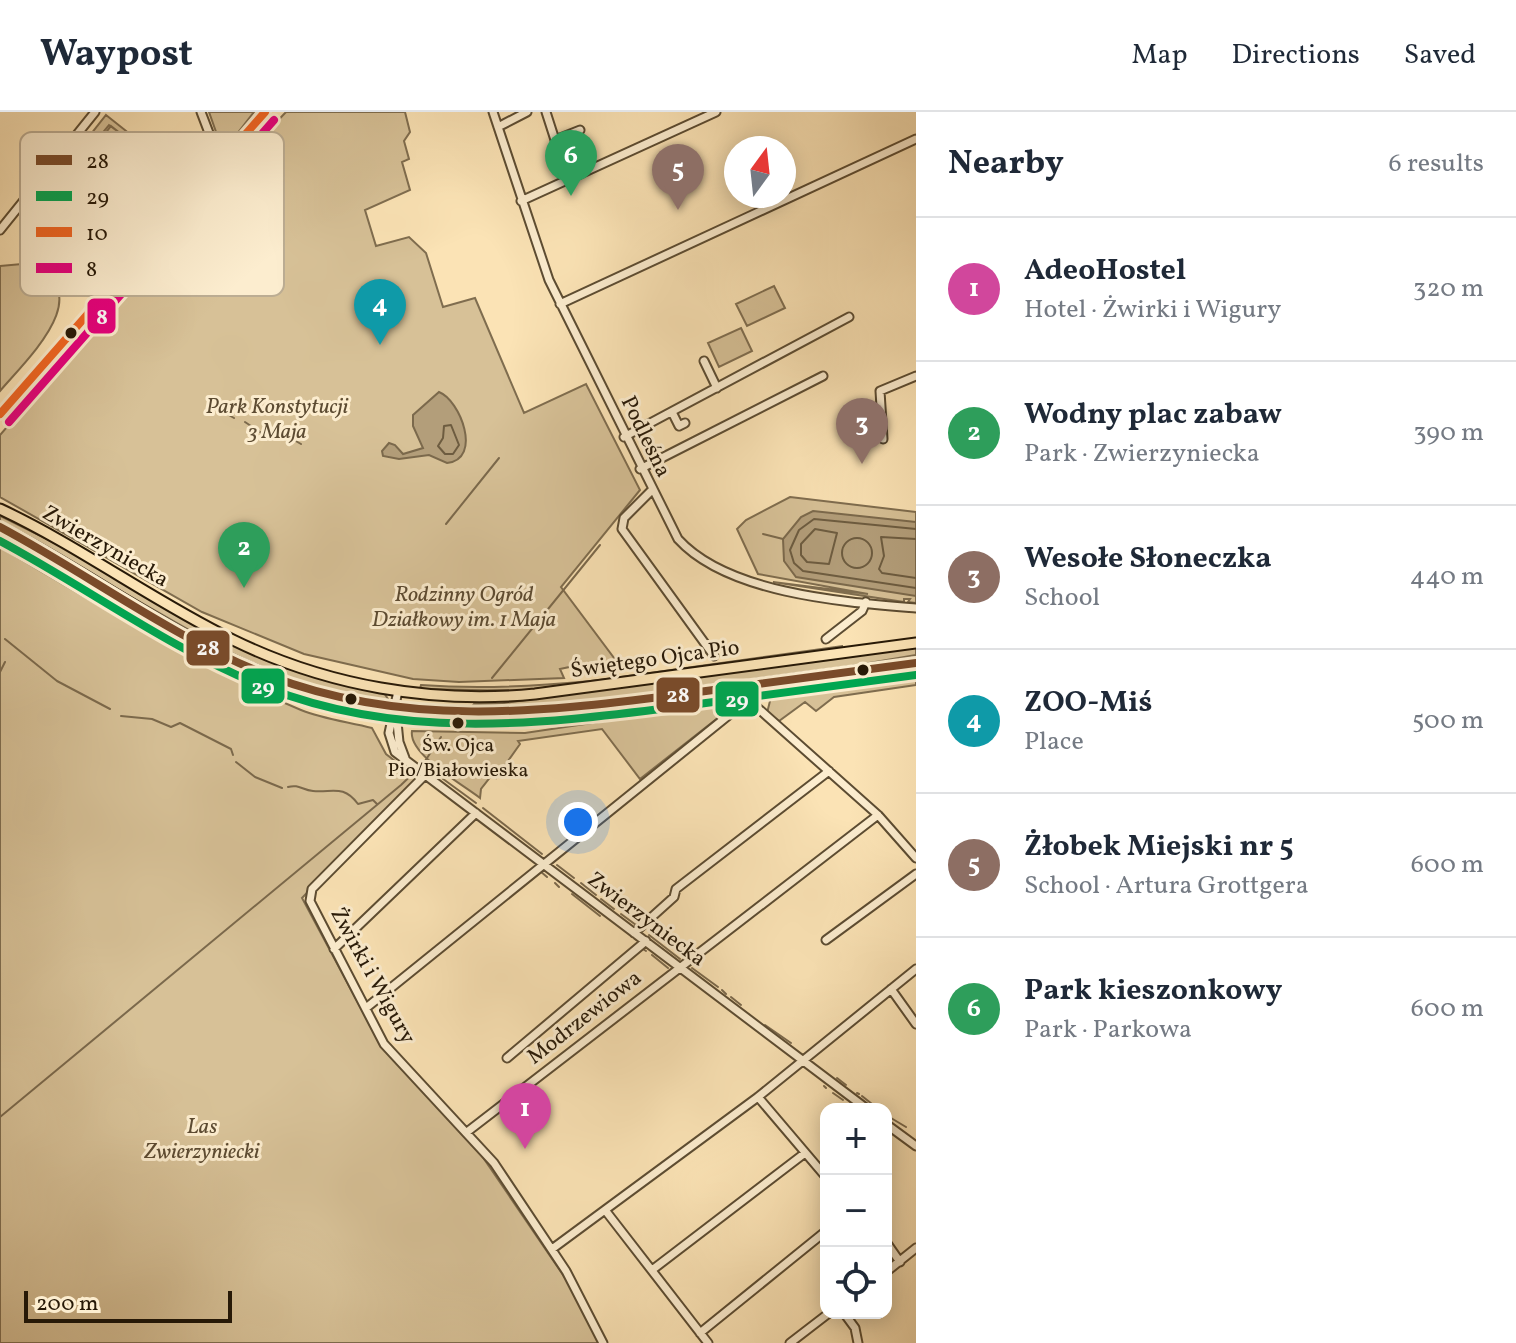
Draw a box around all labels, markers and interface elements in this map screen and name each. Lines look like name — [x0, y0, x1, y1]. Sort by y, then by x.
text: Waypost — [40, 29, 193, 82]
text: Map — [1132, 36, 1188, 75]
text: Directions — [1232, 36, 1360, 75]
text: Saved — [1404, 36, 1476, 75]
pin: 6 — [545, 130, 597, 196]
legend — [20, 132, 284, 296]
north arrow — [724, 136, 796, 208]
text: Nearby — [948, 141, 1064, 188]
pin: 5 — [652, 144, 704, 210]
text: 6 results — [1389, 146, 1484, 182]
text: 28 — [86, 147, 109, 178]
text: 29 — [86, 183, 109, 214]
text: 10 — [86, 219, 108, 250]
text: AdeoHostel — [1024, 250, 1186, 292]
text: 8 — [86, 255, 97, 286]
text: 1 — [969, 271, 979, 307]
text: 320 m — [1413, 271, 1484, 307]
pin: 4 — [354, 279, 406, 345]
text: Hotel · Żwirki i Wigury — [1024, 292, 1281, 328]
line badge: 8 — [86, 297, 117, 335]
text: 8 — [96, 303, 108, 334]
unlabelled marker — [63, 325, 79, 341]
street label: Podleśna — [612, 391, 678, 483]
park label: Park Konstytucji 3 Maja — [206, 392, 349, 448]
text: Wodny plac zabaw — [1024, 394, 1282, 436]
pin: 3 — [836, 398, 888, 464]
text: 2 — [967, 415, 981, 451]
text: 390 m — [1413, 415, 1484, 451]
text: Park · Zwierzyniecka — [1024, 436, 1260, 472]
street label: Zwierzyniecka — [36, 498, 174, 596]
pin: 2 — [218, 522, 270, 588]
text: Wesołe Słoneczka — [1024, 538, 1272, 580]
text: 3 — [967, 559, 981, 595]
text: 440 m — [1410, 559, 1484, 595]
park label: Rodzinny Ogród Działkowy im. 1 Maja — [372, 580, 556, 636]
text: School — [1024, 580, 1100, 616]
line badge: 28 — [185, 629, 231, 667]
street label: Świętego Ojca Pio — [569, 633, 741, 687]
text: 28 — [196, 634, 220, 665]
unlabelled marker — [855, 662, 871, 678]
line badge: 29 — [240, 667, 286, 705]
text: 29 — [251, 673, 275, 704]
line badge: 28 — [655, 676, 701, 714]
line badge: 29 — [714, 680, 760, 718]
text: 28 — [666, 681, 690, 712]
text: ZOO-Miś — [1024, 682, 1152, 724]
text: 29 — [725, 686, 749, 717]
unlabelled marker — [343, 691, 359, 707]
text: 4 — [966, 703, 982, 739]
text: 500 m — [1412, 703, 1484, 739]
marker: Św. Ojca Pio/Białowieska — [450, 715, 466, 731]
text: Place — [1024, 724, 1084, 760]
place label: Św. Ojca Pio/Białowieska — [388, 732, 528, 785]
your location — [558, 802, 598, 842]
text: Żłobek Miejski nr 5 — [1024, 826, 1294, 868]
text: 5 — [968, 847, 980, 883]
text: 600 m — [1411, 847, 1484, 883]
street label: Zwierzyniecka — [580, 865, 712, 975]
text: School · Artura Grottgera — [1024, 868, 1309, 904]
street label: Żwirki i Wigury — [322, 902, 422, 1050]
street label: Modrzewiowa — [521, 963, 649, 1073]
text: Park kieszonkowy — [1024, 970, 1282, 1012]
text: 6 — [967, 991, 981, 1027]
text: 600 m — [1411, 991, 1484, 1027]
text: Park · Parkowa — [1024, 1012, 1192, 1048]
pin: 1 — [499, 1083, 551, 1149]
map controls — [820, 1103, 892, 1319]
button: + — [820, 1103, 892, 1175]
park label: Las Zwierzyniecki — [143, 1112, 260, 1168]
button: − — [820, 1175, 892, 1247]
button: locate — [820, 1247, 892, 1319]
scale bar — [24, 1287, 232, 1323]
text: 200 m — [36, 1289, 98, 1320]

